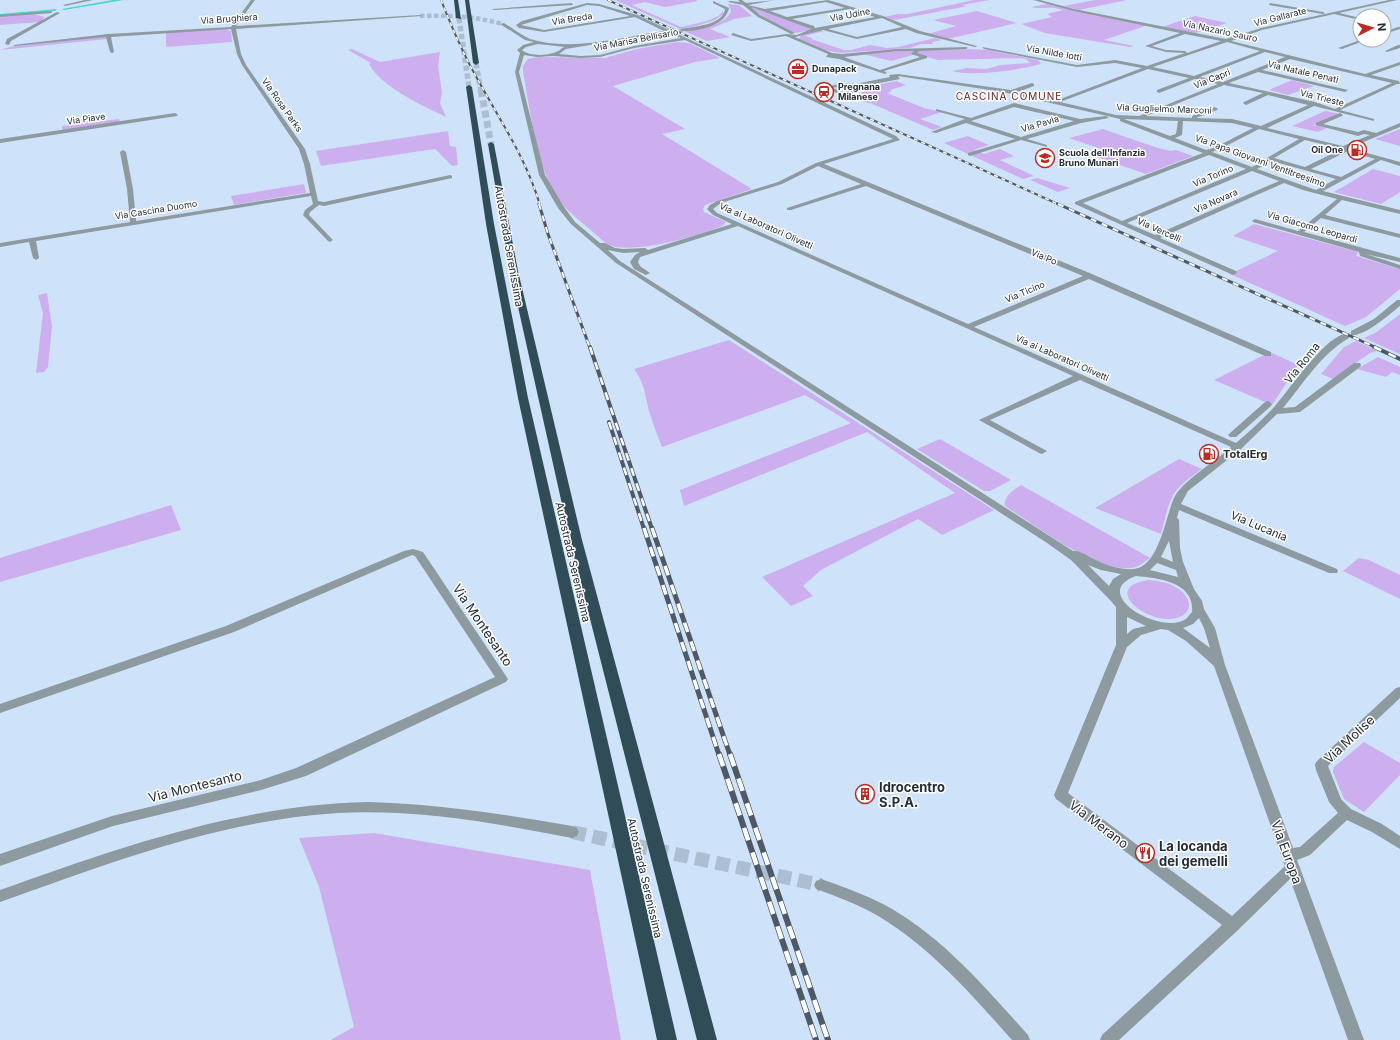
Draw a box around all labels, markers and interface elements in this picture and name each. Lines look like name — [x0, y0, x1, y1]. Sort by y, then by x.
street label: Via Udine — [829, 5, 871, 24]
street label: Via Gallarate — [1252, 5, 1307, 28]
north arrow — [1352, 8, 1392, 48]
street label: Via Breda — [551, 10, 593, 27]
street label: Via Brughiera — [200, 11, 258, 26]
street label: Via Nazario Sauro — [1182, 17, 1259, 44]
text: N — [1375, 22, 1389, 32]
street label: Via Marisa Bellisario — [593, 26, 679, 53]
street label: Via Nilde Iotti — [1026, 42, 1083, 63]
office icon: Dunapack — [787, 58, 809, 80]
street label: Via Natale Penati — [1267, 58, 1340, 85]
place label: Dunapack — [812, 63, 857, 74]
street label: Via Capri — [1192, 66, 1232, 91]
street label: Via Rosa Parks — [260, 76, 305, 134]
station icon: Pregnana Milanese — [813, 81, 835, 103]
place label: Pregnana Milanese — [838, 81, 880, 102]
street label: Via Trieste — [1299, 87, 1345, 108]
district label: CASCINA COMUNE — [956, 90, 1062, 102]
street label: Via Guglielmo Marconi — [1116, 101, 1212, 116]
street label: Via Piave — [66, 110, 106, 127]
street label: Via Pavia — [1020, 113, 1060, 134]
street label: Via Papa Giovanni Ventitreesimo — [1194, 132, 1327, 189]
fuel station icon: Oil One — [1346, 139, 1368, 161]
place label: Oil One — [1311, 144, 1344, 155]
school or university icon: Scuola dell'Infanzia Bruno Munari — [1034, 147, 1056, 169]
place label: Scuola dell'Infanzia Bruno Munari — [1059, 147, 1145, 168]
street label: Via Torino — [1191, 162, 1235, 189]
street label: Autostrada Serenissima — [491, 184, 527, 308]
street label: Via Novara — [1192, 186, 1239, 215]
street label: Via Cascina Duomo — [114, 198, 198, 221]
street label: Via ai Laboratori Olivetti — [718, 200, 815, 251]
street label: Via Giacomo Leopardi — [1266, 208, 1359, 245]
street label: Via Vercelli — [1135, 215, 1183, 244]
street label: Via Po — [1030, 246, 1059, 267]
street label: Via Ticino — [1003, 278, 1046, 305]
street label: Via ai Laboratori Olivetti — [1014, 332, 1111, 383]
street label: Via Roma — [1281, 340, 1323, 386]
fuel station icon: TotalErg — [1198, 443, 1220, 465]
place label: TotalErg — [1223, 447, 1268, 461]
street label: Autostrada Serenissima — [552, 500, 594, 624]
street label: Via Lucania — [1229, 508, 1289, 544]
street label: Via Montesanto — [450, 581, 517, 669]
street label: Via Molise — [1320, 712, 1378, 766]
street label: Via Montesanto — [147, 767, 244, 805]
place label: Idrocentro S.P.A. — [879, 779, 945, 810]
building icon: Idrocentro S.P.A. — [854, 783, 876, 805]
street label: Via Merano — [1066, 797, 1132, 852]
street label: Autostrada Serenissima — [624, 816, 666, 940]
street label: Via Europa — [1268, 818, 1306, 886]
place label: La locanda dei gemelli — [1159, 838, 1228, 869]
restaurant icon: La locanda dei gemelli — [1134, 842, 1156, 864]

